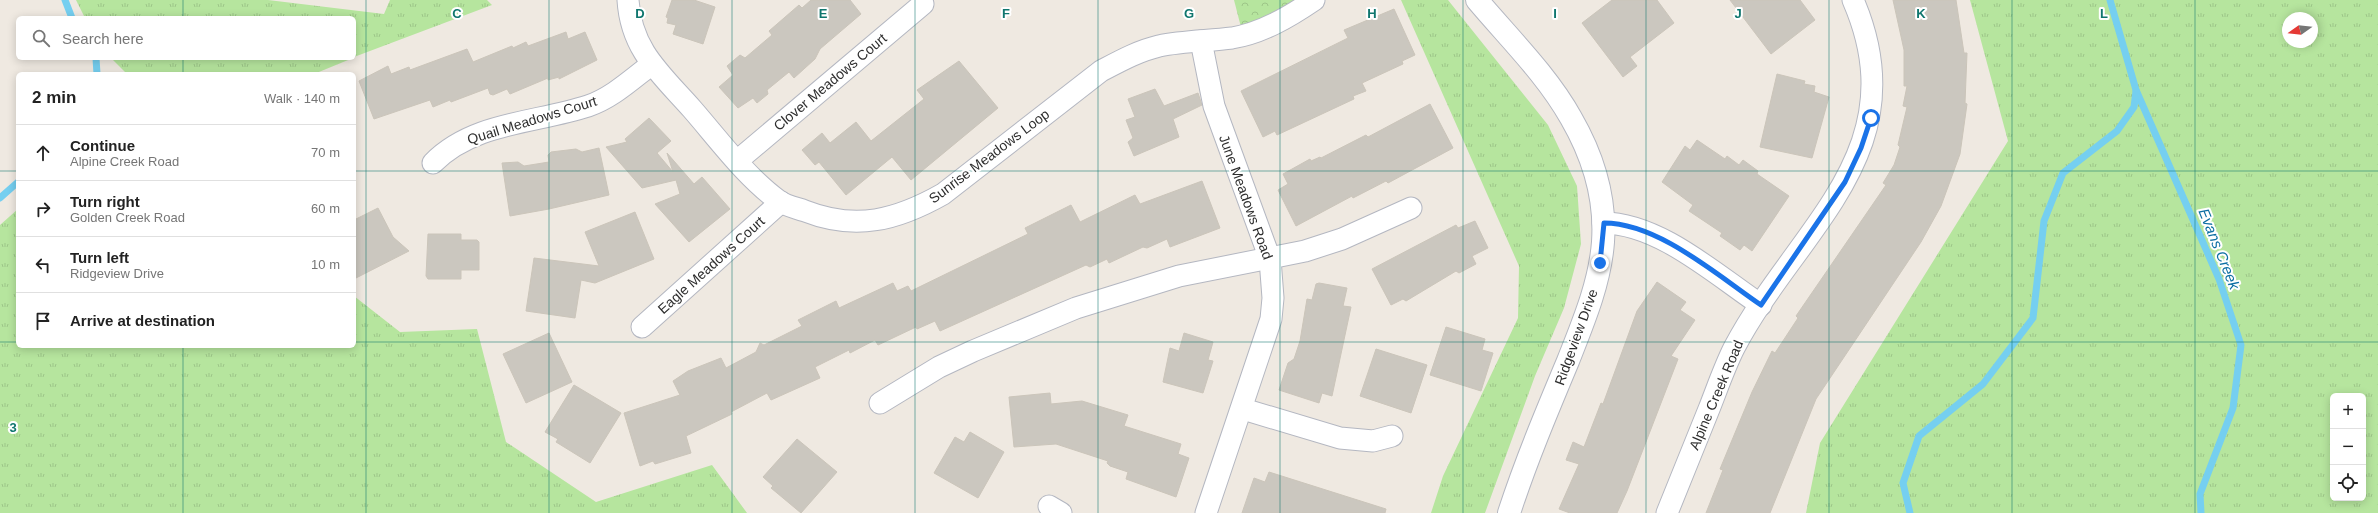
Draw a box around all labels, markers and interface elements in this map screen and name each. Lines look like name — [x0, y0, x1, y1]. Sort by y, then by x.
text: C — [452, 6, 462, 21]
text: D — [635, 6, 645, 21]
text: E — [819, 6, 828, 21]
text: F — [1002, 6, 1010, 21]
text: G — [1184, 6, 1194, 21]
text: H — [1367, 6, 1377, 21]
text: I — [1553, 6, 1557, 21]
text: J — [1734, 6, 1742, 21]
text: K — [1916, 6, 1926, 21]
text: L — [2100, 6, 2108, 21]
north arrow — [2282, 12, 2318, 48]
search box — [16, 16, 356, 60]
icon: search — [30, 27, 52, 49]
text: Search here — [62, 30, 144, 47]
street label: Clover Meadows Court — [770, 30, 890, 134]
text: 2 min — [32, 88, 76, 107]
text: Walk · 140 m — [264, 91, 340, 106]
street label: Quail Meadows Court — [465, 93, 599, 147]
street label: Sunrise Meadows Loop — [926, 105, 1052, 206]
route start — [1862, 109, 1880, 127]
street label: June Meadows Road — [1216, 132, 1276, 262]
text: Continue — [70, 137, 135, 154]
icon: ahead — [32, 142, 54, 164]
text: 70 m — [311, 145, 340, 160]
text: Alpine Creek Road — [70, 154, 179, 169]
text: Turn right — [70, 193, 140, 210]
icon: right — [32, 198, 54, 220]
text: 60 m — [311, 201, 340, 216]
water label: Evans Creek — [2195, 206, 2244, 293]
text: Golden Creek Road — [70, 210, 185, 225]
street label: Eagle Meadows Court — [654, 213, 768, 317]
text: Turn left — [70, 249, 129, 266]
icon: left — [32, 254, 54, 276]
route end — [1591, 254, 1609, 272]
text: 10 m — [311, 257, 340, 272]
text: Ridgeview Drive — [70, 266, 164, 281]
street label: Ridgeview Drive — [1551, 287, 1601, 387]
icon: arrive — [32, 310, 54, 332]
text: Arrive at destination — [70, 312, 215, 329]
street label: Alpine Creek Road — [1686, 338, 1746, 452]
map controls — [2330, 393, 2366, 501]
button: + — [2330, 393, 2366, 429]
text: 3 — [9, 420, 17, 435]
button: − — [2330, 429, 2366, 465]
button: locate — [2330, 465, 2366, 501]

